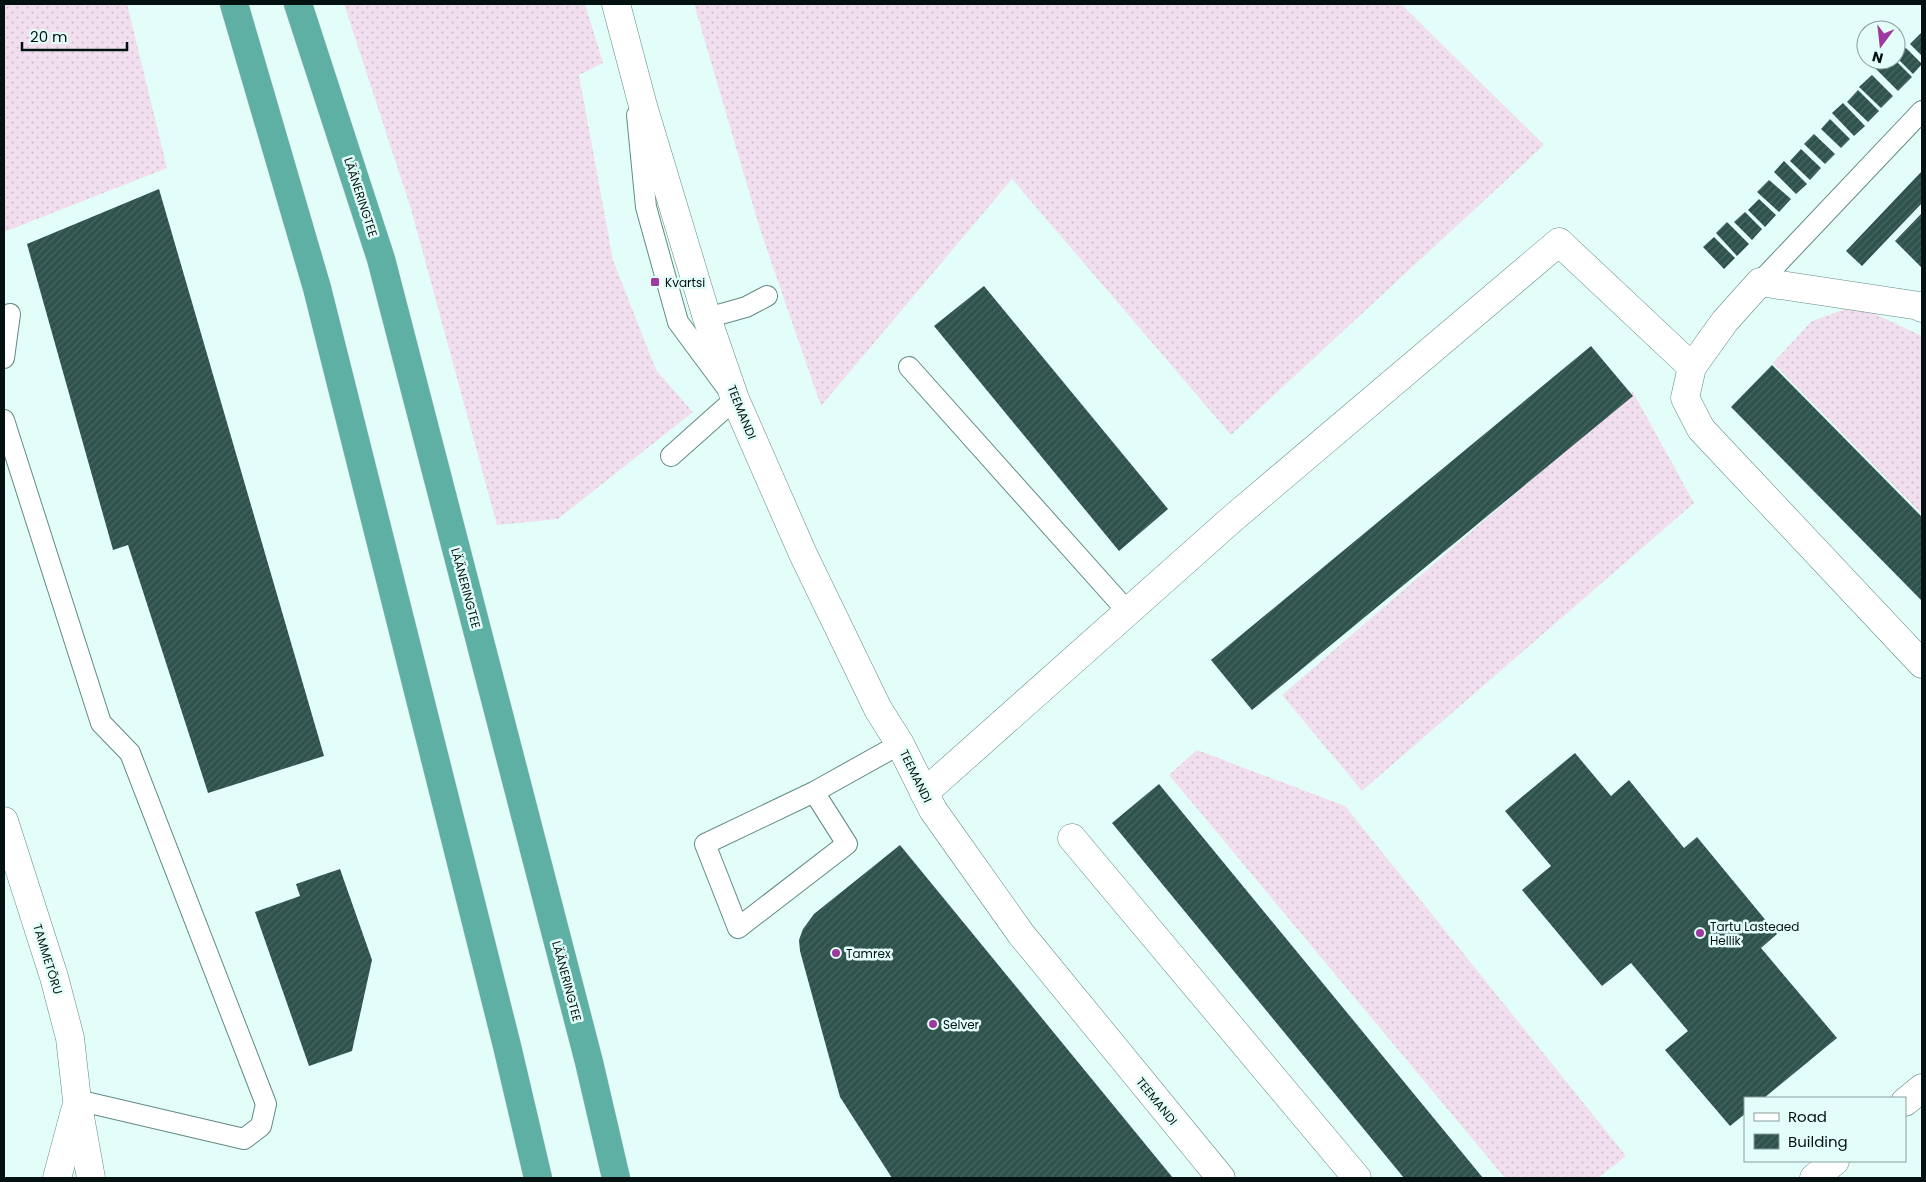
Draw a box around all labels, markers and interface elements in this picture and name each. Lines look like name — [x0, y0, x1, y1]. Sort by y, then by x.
scale bar — [22, 20, 128, 52]
north arrow — [1856, 20, 1906, 70]
text: 20 m — [30, 26, 68, 47]
text: N — [1870, 47, 1885, 69]
street label: LÄÄNERINGTEE — [340, 155, 382, 239]
place label: Kvartsi — [665, 274, 705, 291]
marker: Kvartsi — [649, 276, 661, 288]
street label: TEEMANDI — [723, 382, 761, 442]
street label: LÄÄNERINGTEE — [447, 546, 485, 630]
street label: TEEMANDI — [896, 747, 936, 805]
place label: Tartu Lasteaed Hellik — [1710, 918, 1799, 949]
street label: TAMMETÕRU — [29, 922, 67, 996]
marker: Tartu Lasteaed Hellik — [1694, 927, 1706, 939]
street label: LÄÄNERINGTEE — [548, 939, 586, 1023]
place label: Tamrex — [846, 945, 891, 962]
marker: Tamrex — [830, 947, 842, 959]
place label: Selver — [943, 1016, 980, 1033]
marker: Selver — [927, 1018, 939, 1030]
street label: TEEMANDI — [1132, 1073, 1182, 1129]
legend — [1744, 1097, 1906, 1162]
text: Road — [1788, 1106, 1827, 1127]
text: Building — [1788, 1131, 1848, 1152]

